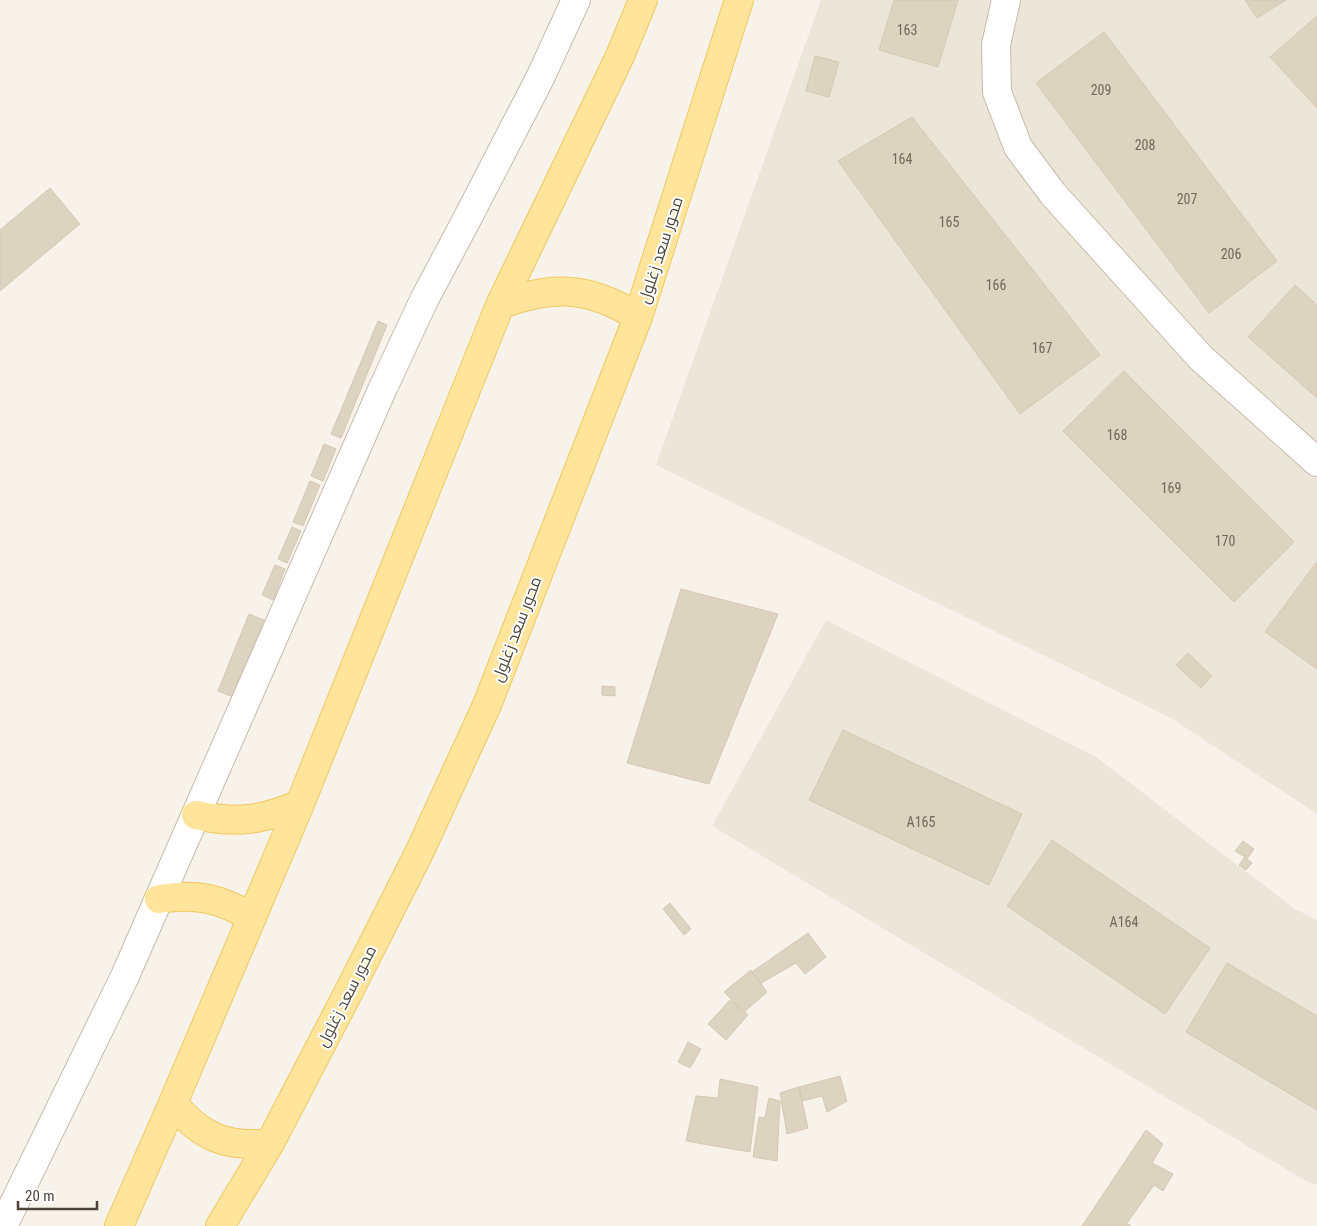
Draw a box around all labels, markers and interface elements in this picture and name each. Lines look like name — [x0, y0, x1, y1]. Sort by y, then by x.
house number: 163 — [897, 22, 917, 38]
house number: 209 — [1091, 82, 1111, 98]
house number: 208 — [1135, 137, 1155, 153]
house number: 164 — [892, 151, 912, 167]
house number: 207 — [1177, 191, 1197, 207]
street label: محور سعد زغلول — [634, 194, 688, 306]
house number: 165 — [939, 214, 959, 230]
house number: 206 — [1221, 246, 1241, 262]
house number: 166 — [986, 277, 1006, 293]
house number: 167 — [1032, 340, 1052, 356]
house number: 168 — [1107, 427, 1127, 443]
house number: 169 — [1161, 480, 1181, 496]
house number: 170 — [1215, 533, 1235, 549]
street label: محور سعد زغلول — [488, 574, 546, 685]
house number: A165 — [907, 814, 935, 830]
house number: A164 — [1110, 914, 1138, 930]
street label: محور سعد زغلول — [313, 942, 381, 1051]
scale bar — [18, 1178, 96, 1210]
text: 20 m — [25, 1187, 55, 1205]

